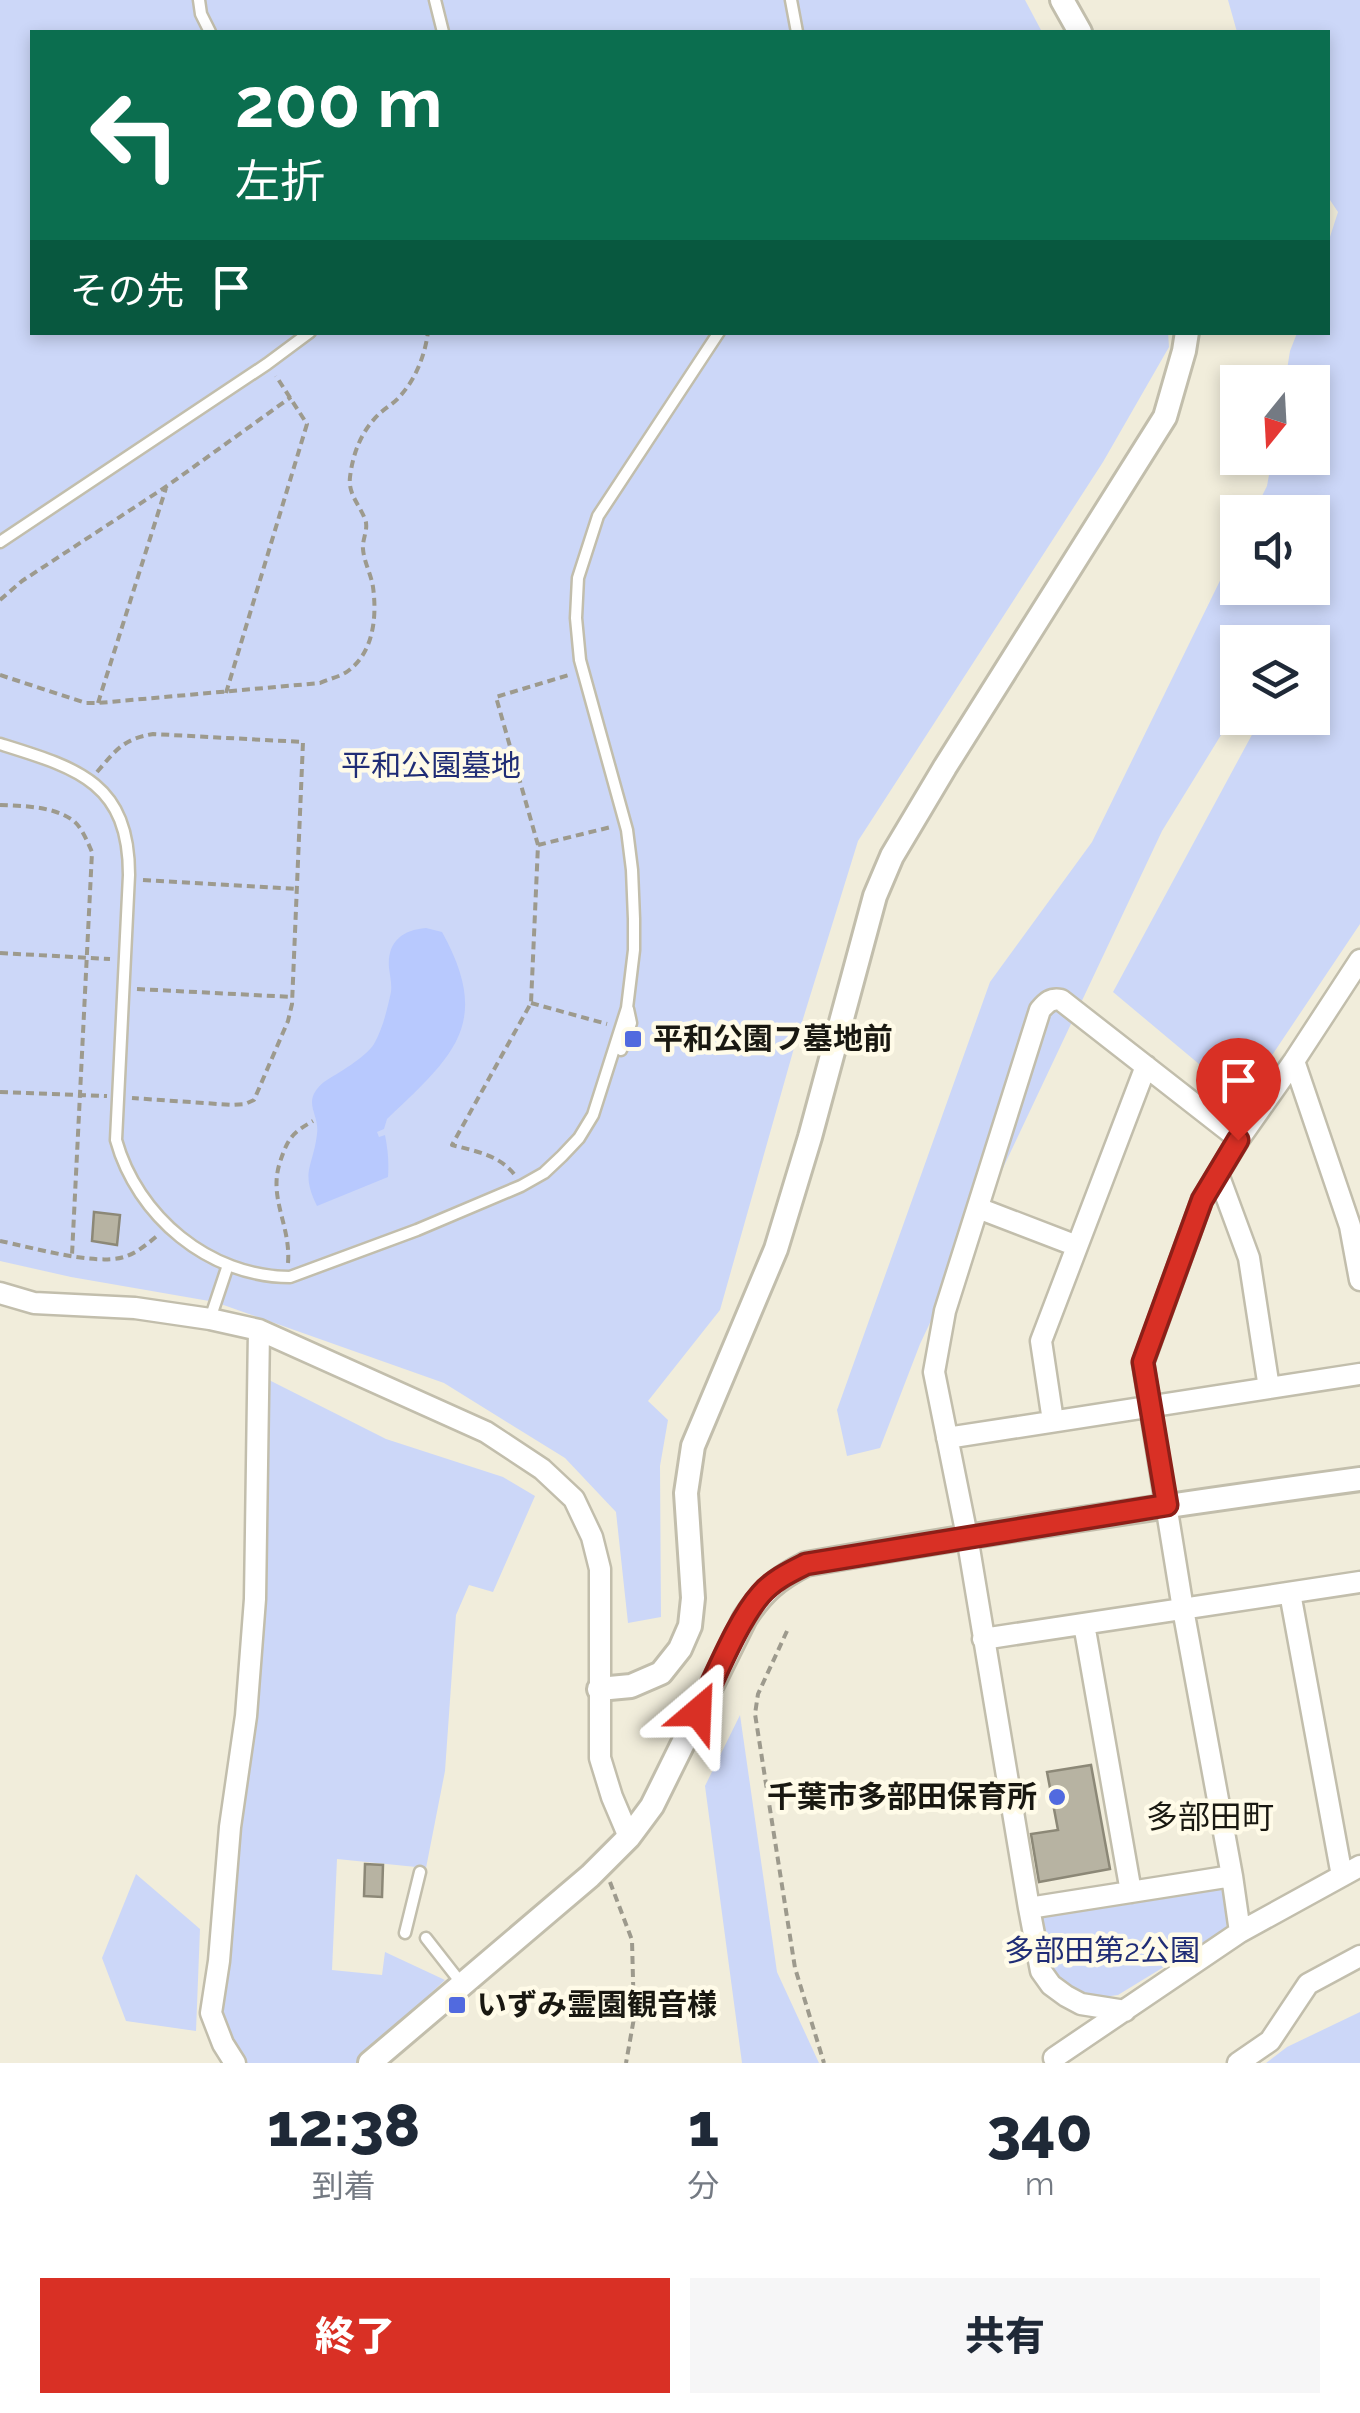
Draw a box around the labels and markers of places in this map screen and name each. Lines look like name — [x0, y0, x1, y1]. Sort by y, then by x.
place label: 平和公園フ墓地前 — [653, 1021, 893, 1056]
marker: 平和公園フ墓地前 — [622, 1028, 644, 1050]
pin — [1196, 1038, 1281, 1141]
place label: 千葉市多部田保育所 — [767, 1779, 1037, 1814]
marker: 千葉市多部田保育所 — [1046, 1786, 1068, 1808]
place label: いずみ霊園観音様 — [477, 1987, 717, 2022]
marker: いずみ霊園観音様 — [446, 1994, 468, 2016]

